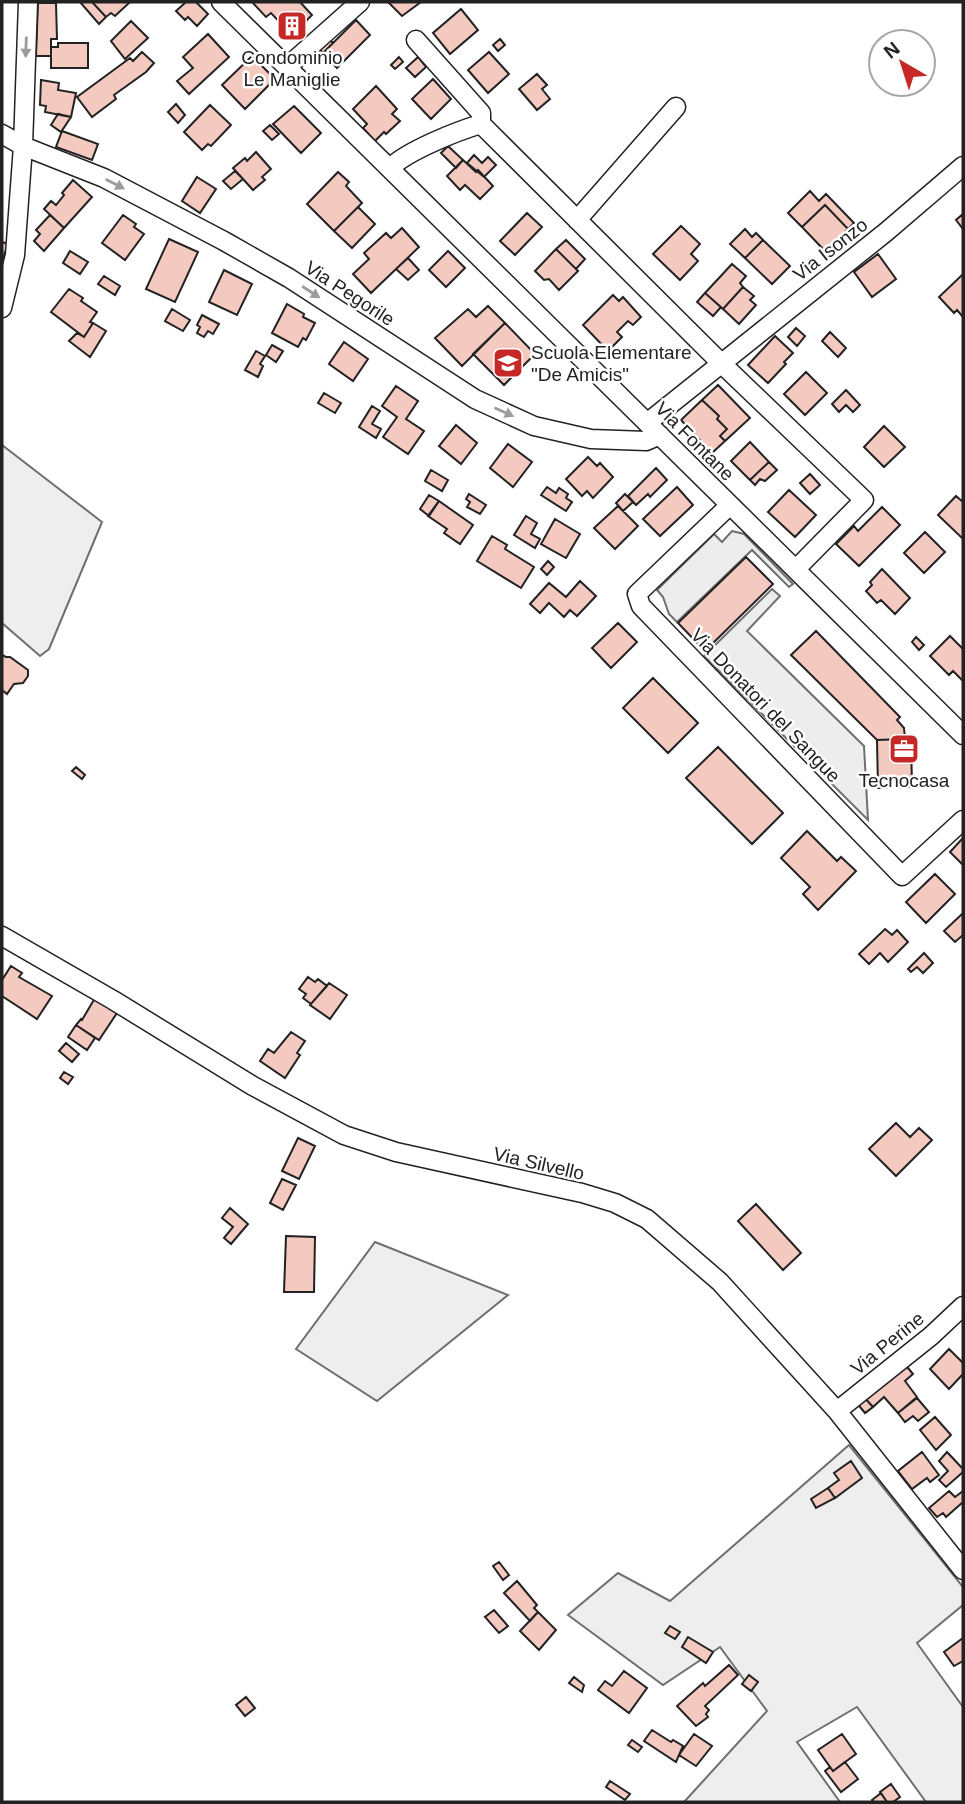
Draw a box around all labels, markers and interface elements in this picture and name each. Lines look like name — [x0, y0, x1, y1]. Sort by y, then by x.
building icon: Condominio Le Maniglie — [275, 9, 309, 43]
north arrow — [867, 28, 937, 98]
one-way arrow — [21, 36, 32, 58]
text: N — [880, 38, 904, 63]
place label: Condominio Le Maniglie — [241, 47, 343, 90]
one-way arrow — [105, 178, 125, 190]
street label: Via Isonzo — [789, 214, 872, 285]
street label: Via Pegorile — [301, 257, 398, 330]
one-way arrow — [302, 285, 320, 299]
place label: Scuola Elementare "De Amicis" — [531, 342, 692, 385]
school or university icon: Scuola Elementare "De Amicis" — [491, 346, 525, 380]
street label: Via Fontane — [651, 398, 738, 485]
one-way arrow — [494, 406, 514, 418]
street label: Via Donatori del Sangue — [687, 624, 845, 787]
office icon: Tecnocasa — [887, 732, 921, 766]
place label: Tecnocasa — [859, 770, 950, 791]
street label: Via Silvello — [491, 1143, 586, 1184]
street label: Via Perine — [847, 1308, 928, 1379]

